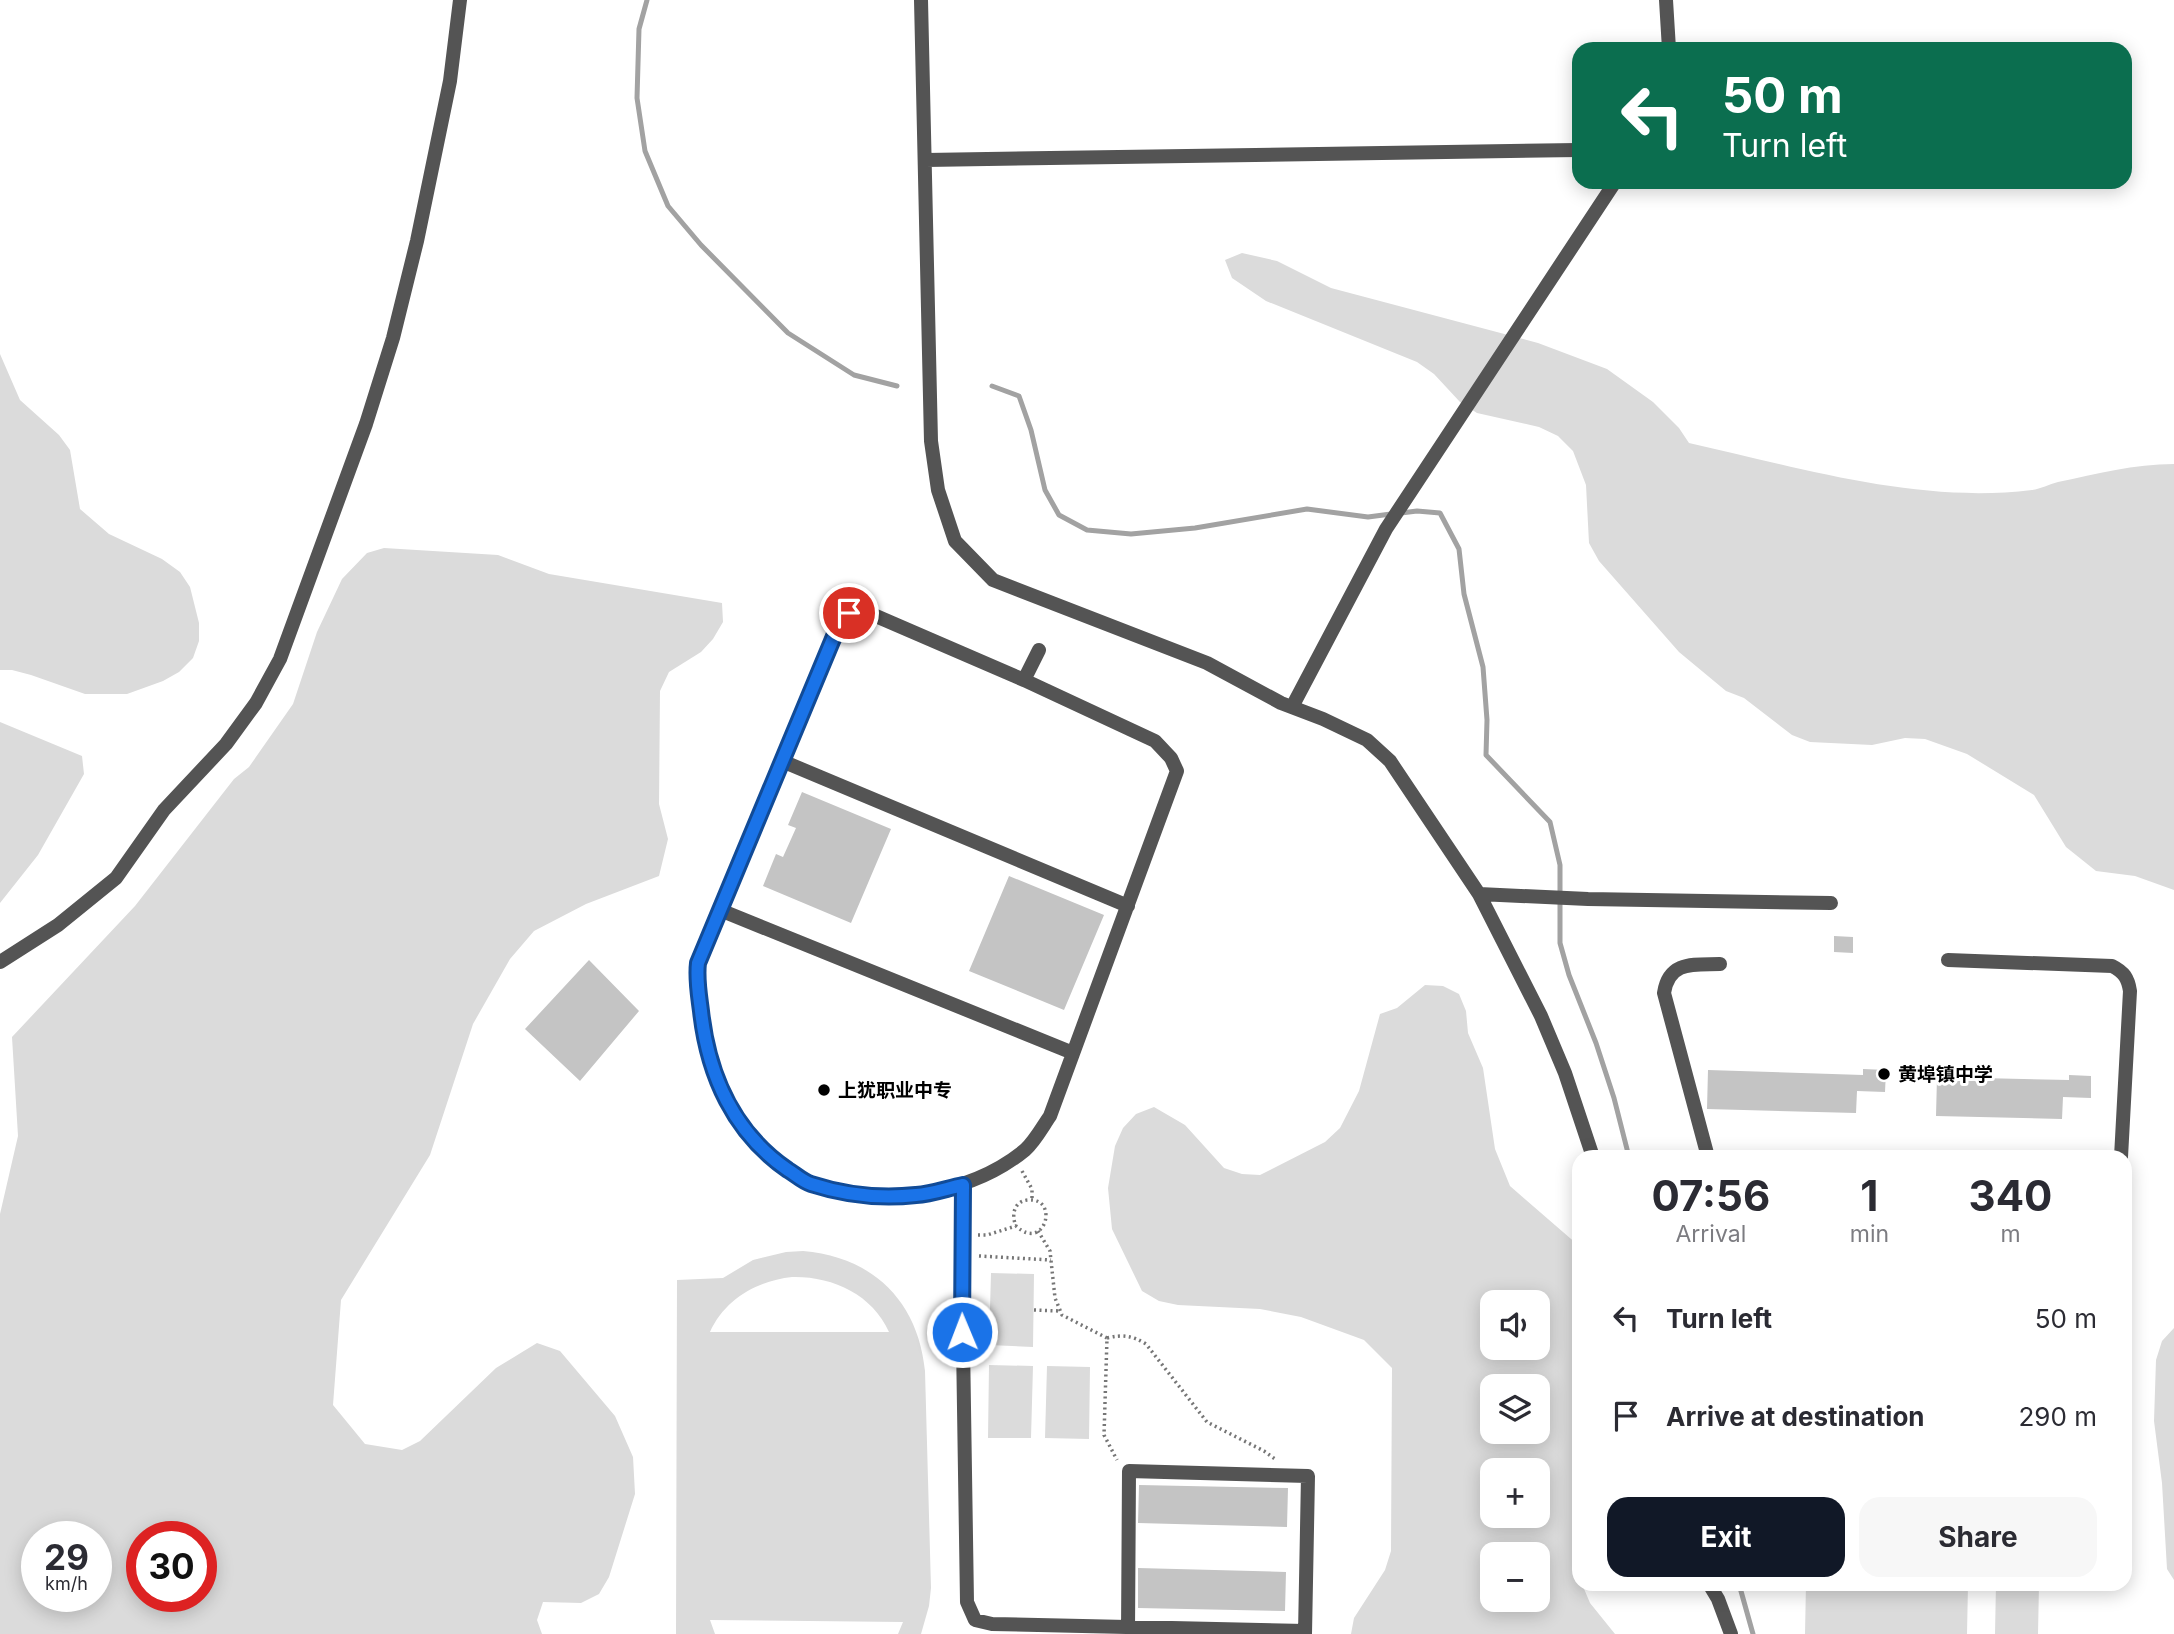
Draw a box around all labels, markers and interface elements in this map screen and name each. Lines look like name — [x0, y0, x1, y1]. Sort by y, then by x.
text: 50 m — [1722, 66, 1843, 125]
icon: left — [1607, 70, 1698, 161]
text: Turn left — [1722, 126, 1847, 165]
pin — [819, 583, 879, 643]
icon: arrive — [830, 594, 868, 632]
place label: 黄埠镇中学 — [1898, 1063, 1993, 1086]
marker: 黄埠镇中学 — [1876, 1066, 1892, 1082]
place label: 上犹职业中专 — [838, 1079, 952, 1102]
marker: 上犹职业中专 — [816, 1082, 832, 1098]
text: 07:56 — [1652, 1170, 1770, 1221]
text: 1 — [1860, 1170, 1878, 1221]
text: 340 — [1969, 1170, 2052, 1221]
text: Arrival — [1675, 1220, 1746, 1248]
text: min — [1850, 1220, 1889, 1248]
text: m — [2000, 1220, 2021, 1248]
map controls — [1480, 1290, 1550, 1612]
button: sound — [1480, 1290, 1550, 1360]
position arrow — [925, 1295, 999, 1369]
icon: left — [1607, 1299, 1645, 1337]
text: Turn left — [1666, 1303, 1772, 1334]
text: 50 m — [2035, 1303, 2097, 1334]
button: layers — [1480, 1374, 1550, 1444]
icon: arrive — [1607, 1397, 1645, 1435]
text: Arrive at destination — [1666, 1401, 1925, 1432]
text: 290 m — [2019, 1401, 2097, 1432]
button: + — [1480, 1458, 1550, 1528]
button: Exit — [1607, 1497, 1845, 1577]
button: Share — [1859, 1497, 2097, 1577]
speed limit sign: 30 — [126, 1521, 217, 1612]
text: 29 — [44, 1536, 89, 1578]
button: − — [1480, 1542, 1550, 1612]
text: km/h — [45, 1573, 88, 1594]

